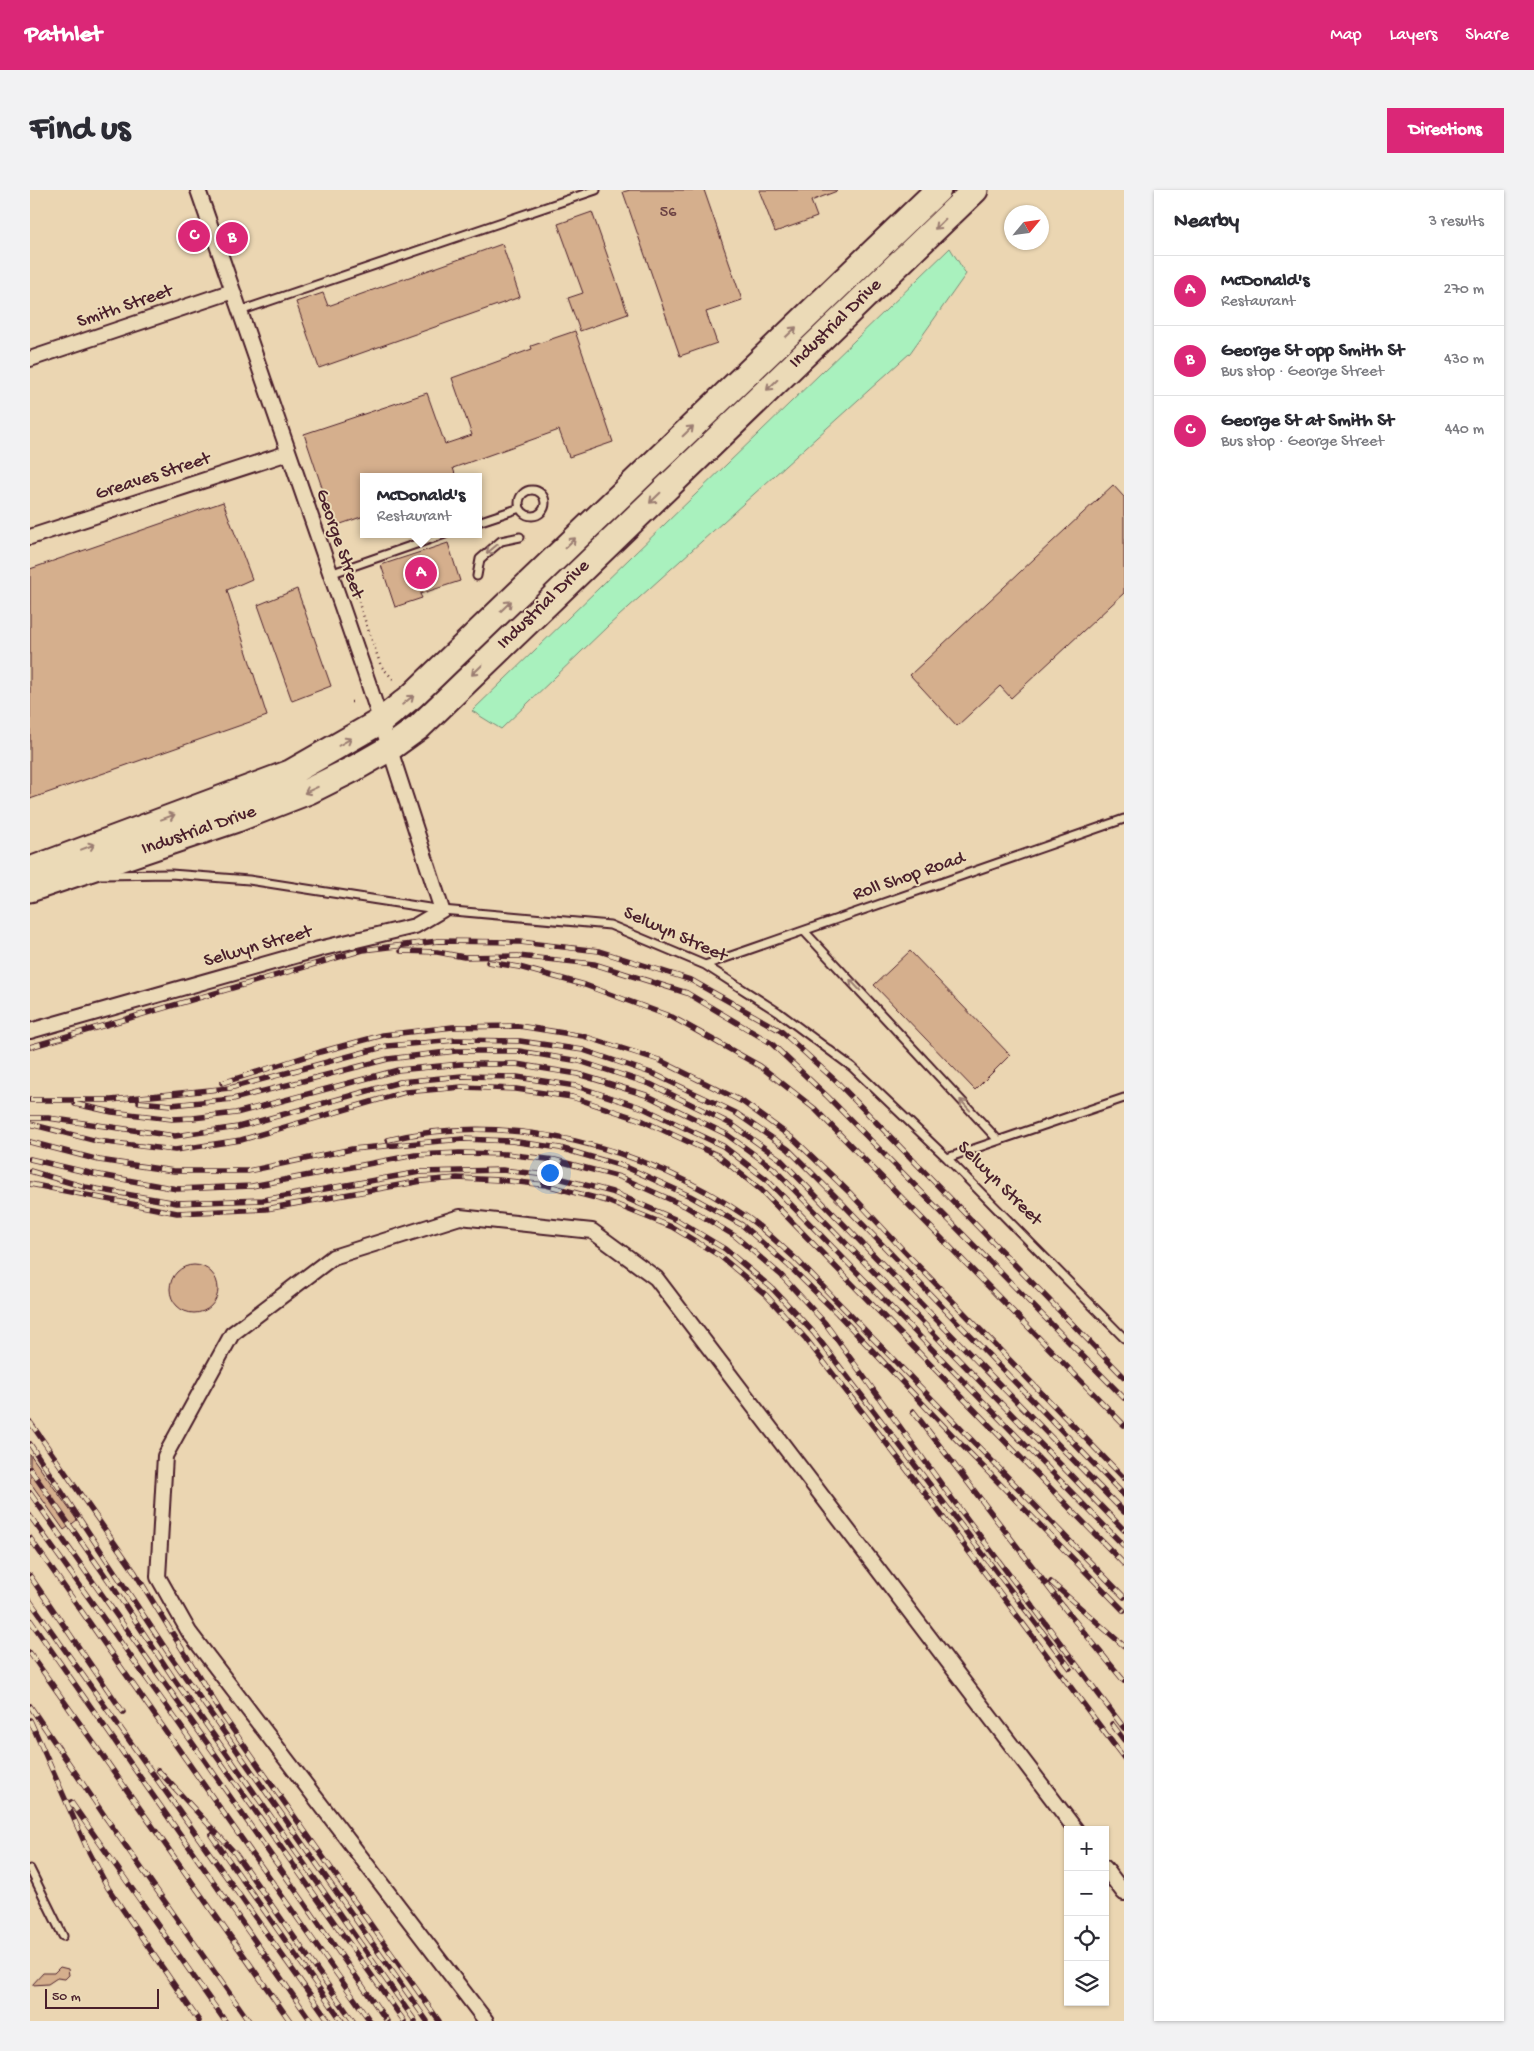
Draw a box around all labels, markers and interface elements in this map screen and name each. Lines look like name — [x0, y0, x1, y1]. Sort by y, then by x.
text: Pathlet — [25, 21, 102, 50]
text: Map — [1330, 25, 1362, 46]
text: Layers — [1390, 25, 1437, 46]
text: Share — [1465, 25, 1509, 46]
button: Directions — [1387, 108, 1504, 153]
text: Find us — [30, 110, 130, 151]
house number: 56 — [660, 204, 677, 223]
north arrow — [1004, 205, 1049, 250]
text: Nearby — [1174, 210, 1239, 235]
text: 3 results — [1429, 213, 1484, 232]
pin: C — [178, 217, 210, 255]
one-way arrow — [934, 218, 946, 230]
pin: B — [216, 219, 248, 257]
text: McDonald's — [1221, 270, 1310, 293]
street label: Industrial Drive — [785, 274, 887, 374]
street label: Smith Street — [74, 279, 178, 334]
text: A — [1185, 281, 1195, 300]
text: 270 m — [1444, 281, 1484, 300]
text: Restaurant — [1221, 293, 1295, 312]
one-way arrow — [784, 326, 797, 338]
text: George St opp Smith St — [1221, 340, 1404, 363]
text: B — [1186, 351, 1194, 370]
text: 430 m — [1444, 351, 1484, 370]
text: Bus stop · George Street — [1221, 363, 1384, 382]
one-way arrow — [766, 379, 779, 391]
text: George St at Smith St — [1221, 410, 1394, 433]
text: C — [1186, 421, 1194, 440]
text: 440 m — [1445, 421, 1484, 440]
one-way arrow — [681, 425, 694, 437]
text: Bus stop · George Street — [1221, 433, 1384, 452]
street label: Greaves Street — [93, 447, 215, 506]
popup — [360, 473, 482, 538]
text: McDonald's — [377, 485, 465, 508]
street label: George Street — [310, 486, 369, 604]
one-way arrow — [649, 492, 662, 504]
text: Restaurant — [377, 508, 451, 527]
one-way arrow — [564, 537, 577, 549]
one-way arrow — [485, 544, 498, 555]
pin: A — [405, 554, 437, 592]
street label: Industrial Drive — [493, 555, 595, 655]
one-way arrow — [500, 599, 512, 612]
one-way arrow — [471, 664, 483, 676]
one-way arrow — [401, 694, 414, 705]
one-way arrow — [338, 737, 353, 747]
one-way arrow — [304, 785, 319, 795]
street label: Industrial Drive — [139, 801, 260, 861]
one-way arrow — [160, 812, 176, 821]
one-way arrow — [80, 842, 96, 851]
street label: Roll Shop Road — [850, 846, 970, 907]
street label: Selwyn Street — [620, 902, 732, 969]
street label: Selwyn Street — [201, 920, 317, 973]
one-way arrow — [849, 979, 861, 992]
one-way arrow — [959, 1098, 971, 1111]
street label: Selwyn Street — [952, 1137, 1048, 1233]
your location — [537, 1160, 563, 1186]
map controls — [1064, 1826, 1109, 2006]
button: + — [1064, 1826, 1109, 1871]
button: − — [1064, 1871, 1109, 1916]
button: locate — [1064, 1916, 1109, 1961]
button: layers — [1064, 1961, 1109, 2006]
scale bar — [45, 1986, 159, 2009]
text: 50 m — [52, 1989, 81, 2006]

